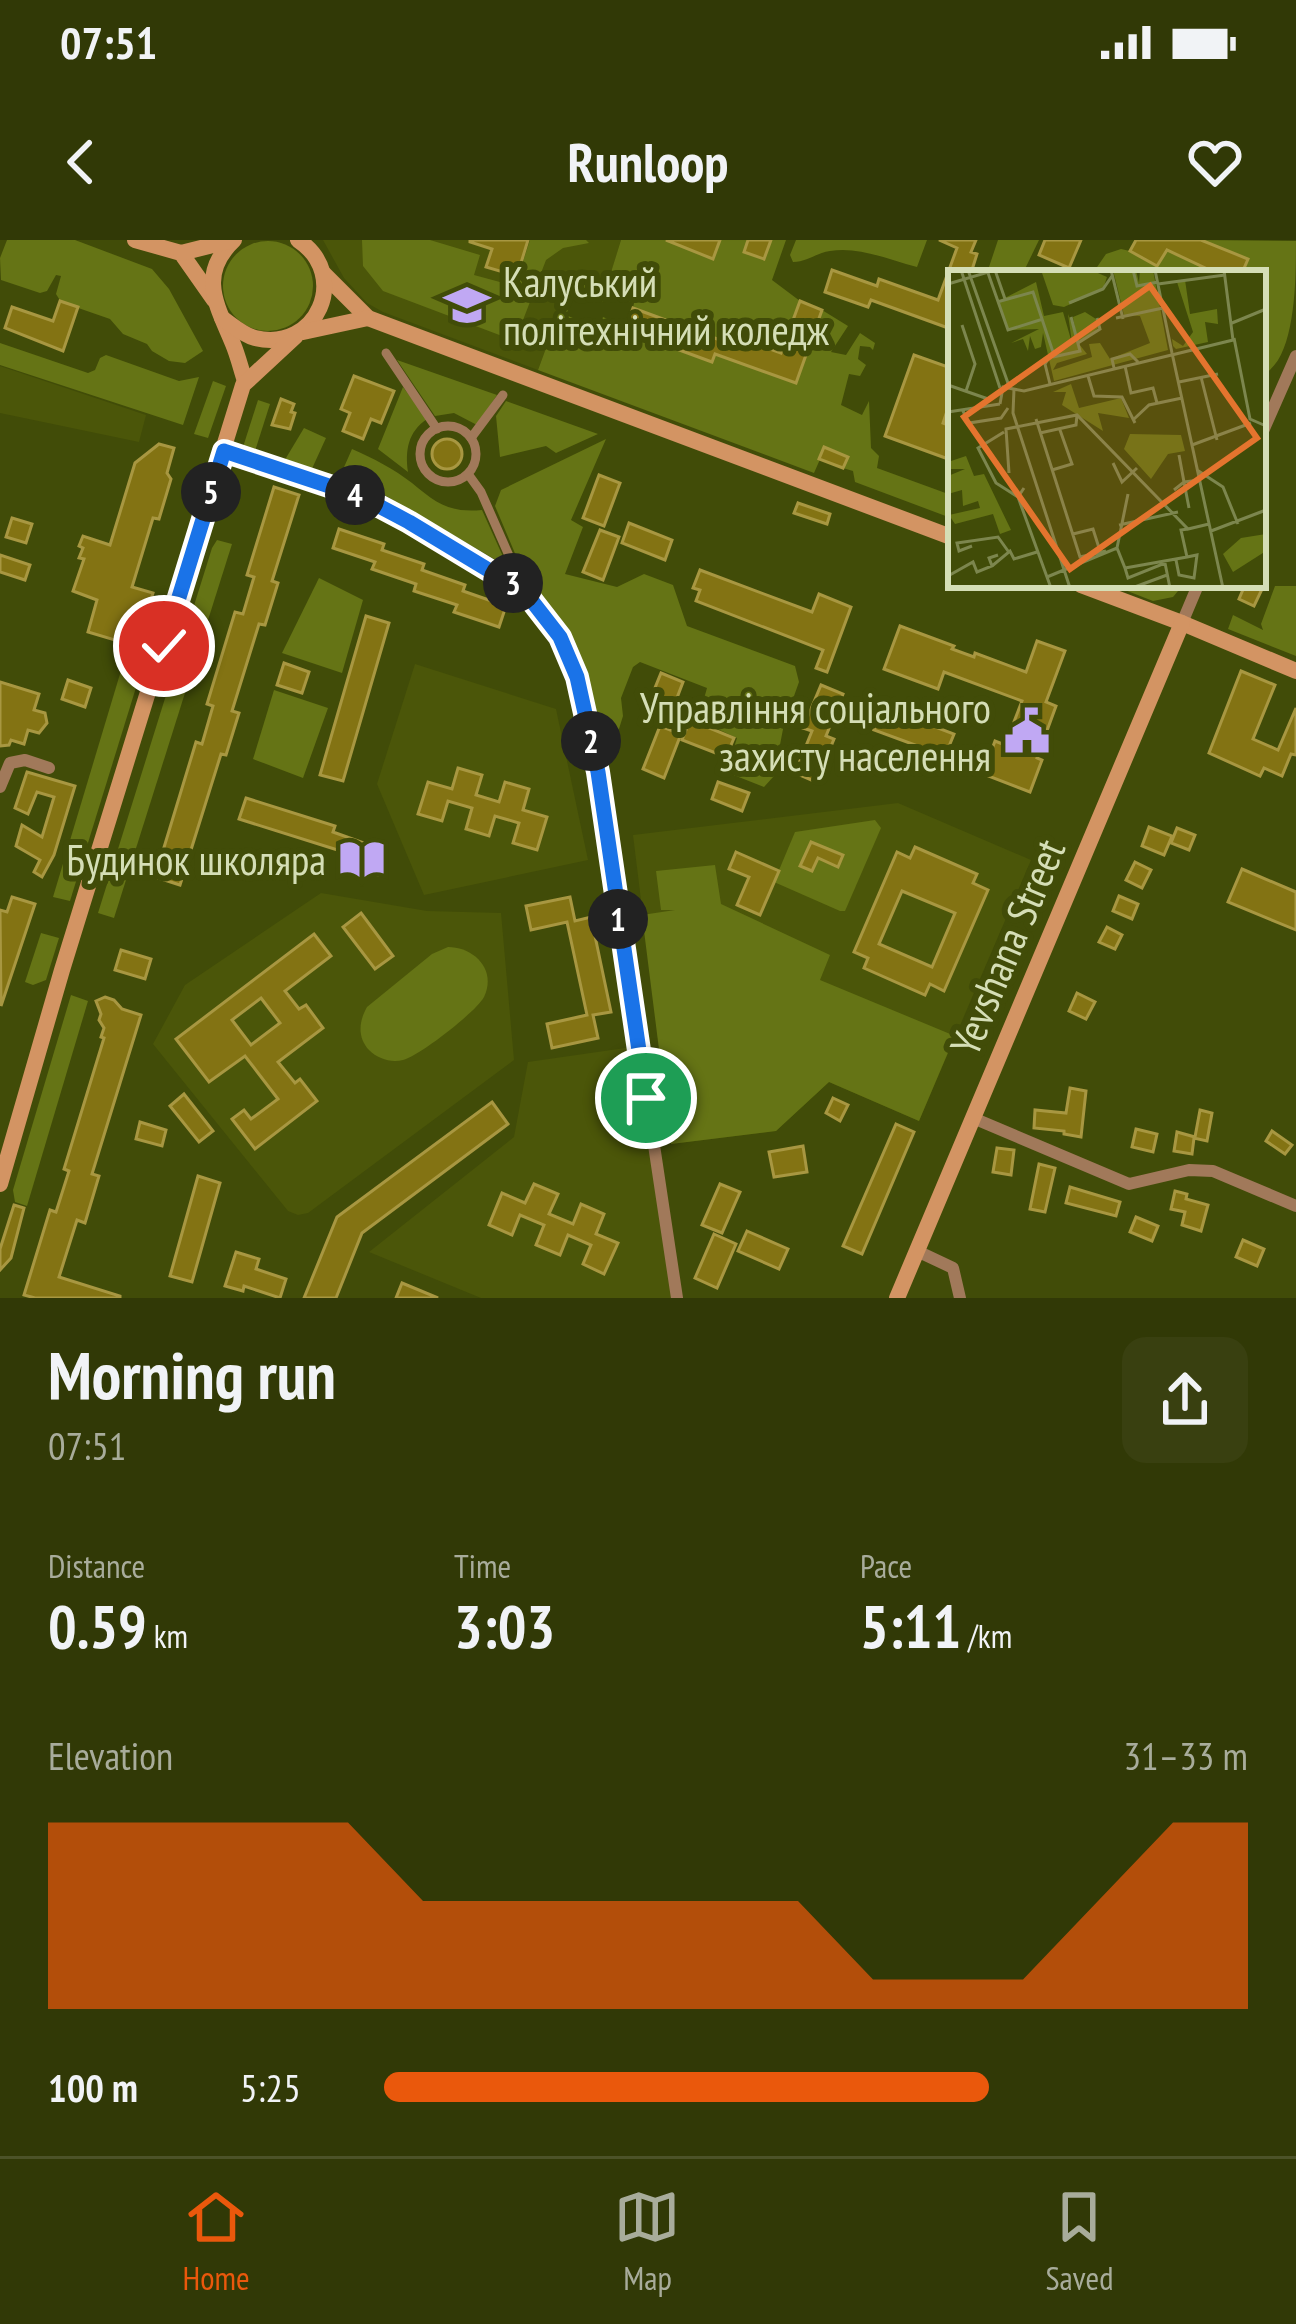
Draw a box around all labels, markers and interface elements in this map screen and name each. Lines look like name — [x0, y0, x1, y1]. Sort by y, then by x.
text: 07:51 — [60, 13, 157, 71]
text: Runloop — [568, 127, 728, 197]
icon: back — [48, 129, 114, 195]
icon: heart — [1182, 129, 1248, 195]
place label: Калуський політехнічний коледж — [503, 254, 830, 357]
inset map — [948, 270, 1266, 588]
school or university icon: Калуський політехнічний коледж — [442, 280, 492, 330]
pin: 5 — [181, 462, 241, 522]
pin: 4 — [325, 465, 385, 525]
text: 5 — [203, 470, 219, 513]
text: 4 — [347, 473, 363, 516]
pin: 3 — [483, 553, 543, 613]
text: 3 — [505, 561, 521, 604]
pin — [113, 595, 215, 697]
icon: check — [131, 613, 197, 679]
place label: Управління соціального захисту населення — [640, 680, 991, 783]
public building icon: Управління соціального захисту населення — [1002, 706, 1052, 756]
pin: 2 — [561, 711, 621, 771]
text: 2 — [583, 719, 599, 762]
street label: Yevshana Street — [937, 830, 1077, 1063]
place label: Будинок школяра — [66, 832, 326, 887]
library icon: Будинок школяра — [337, 834, 387, 884]
pin: 1 — [588, 889, 648, 949]
text: 1 — [610, 897, 626, 940]
pin — [595, 1047, 697, 1149]
icon: arrive — [613, 1065, 679, 1131]
text: Morning run — [48, 1332, 336, 1417]
button: share — [1122, 1337, 1248, 1463]
text: 07:51 — [48, 1420, 126, 1471]
text: Distance — [48, 1544, 145, 1587]
text: Time — [454, 1544, 511, 1587]
text: Pace — [860, 1544, 912, 1587]
text: 0.59 — [48, 1587, 147, 1665]
text: 3:03 — [454, 1587, 555, 1665]
text: 5:11 — [860, 1587, 961, 1665]
text: km — [147, 1614, 188, 1657]
text: /km — [961, 1614, 1012, 1657]
text: Elevation — [48, 1730, 173, 1781]
text: 31–33 m — [1123, 1730, 1248, 1781]
text: 100 m — [48, 2062, 138, 2113]
text: 5:25 — [240, 2062, 301, 2113]
tab: Home — [182, 2184, 250, 2299]
tab: Map — [614, 2184, 680, 2299]
tab: Saved — [1045, 2184, 1113, 2299]

